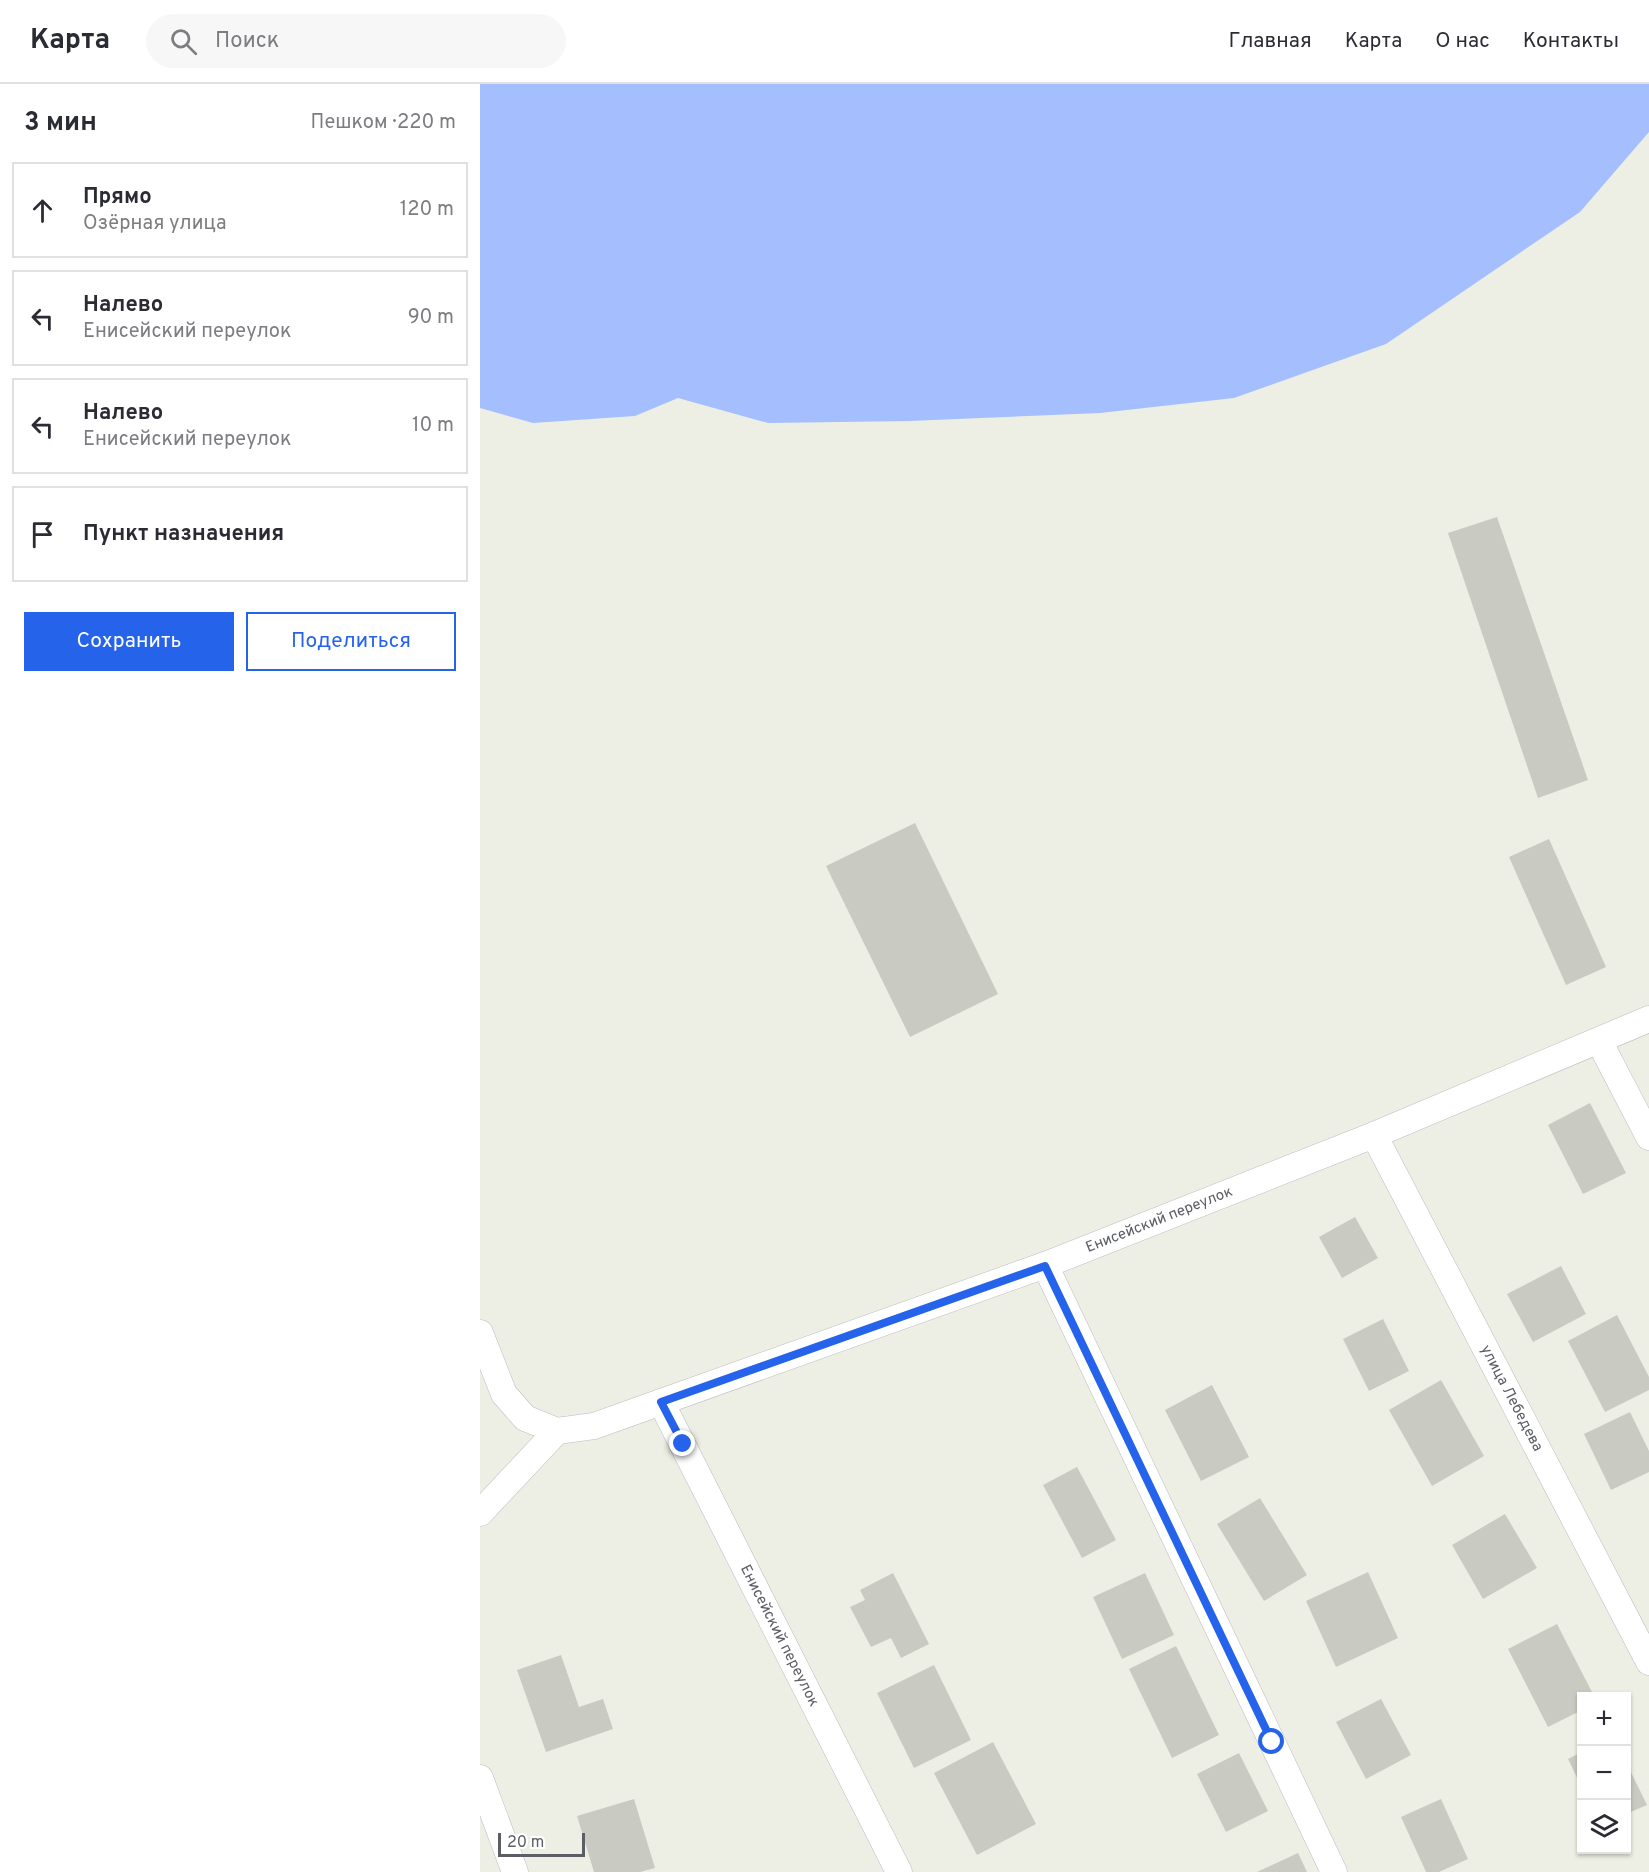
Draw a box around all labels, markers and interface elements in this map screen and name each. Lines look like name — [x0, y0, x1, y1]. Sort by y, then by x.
search box — [146, 14, 566, 68]
text: Карта — [30, 23, 110, 59]
icon: search — [167, 25, 200, 58]
text: Поиск — [215, 28, 279, 55]
text: Главная — [1228, 28, 1312, 55]
text: Карта — [1345, 28, 1402, 55]
text: О нас — [1435, 28, 1490, 55]
text: Контакты — [1523, 28, 1619, 55]
text: 3 мин — [24, 107, 97, 140]
text: Пешком · 220 m — [311, 110, 456, 136]
text: Прямо — [83, 184, 152, 211]
icon: ahead — [26, 194, 59, 227]
text: 120 m — [400, 197, 454, 223]
text: Озёрная улица — [83, 211, 227, 237]
text: Налево — [83, 292, 163, 319]
icon: left — [26, 302, 59, 335]
text: 90 m — [408, 305, 454, 331]
text: Енисейский переулок — [83, 319, 291, 345]
text: Налево — [83, 400, 163, 427]
icon: left — [26, 410, 59, 443]
text: 10 m — [412, 413, 454, 439]
text: Енисейский переулок — [83, 427, 291, 453]
icon: arrive — [26, 518, 59, 551]
text: Пункт назначения — [83, 521, 284, 548]
button: Сохранить — [24, 612, 234, 671]
button: Поделиться — [246, 612, 456, 671]
street label: Енисейский переулок — [1083, 1182, 1235, 1257]
street label: улица Лебедева — [1476, 1342, 1547, 1455]
route end — [669, 1430, 695, 1456]
street label: Енисейский переулок — [736, 1562, 823, 1710]
map controls — [1577, 1692, 1631, 1854]
button: + — [1577, 1692, 1631, 1746]
route start — [1258, 1728, 1284, 1754]
button: − — [1577, 1746, 1631, 1800]
button: layers — [1577, 1800, 1631, 1854]
scale bar — [498, 1830, 585, 1858]
text: 20 m — [507, 1833, 544, 1853]

